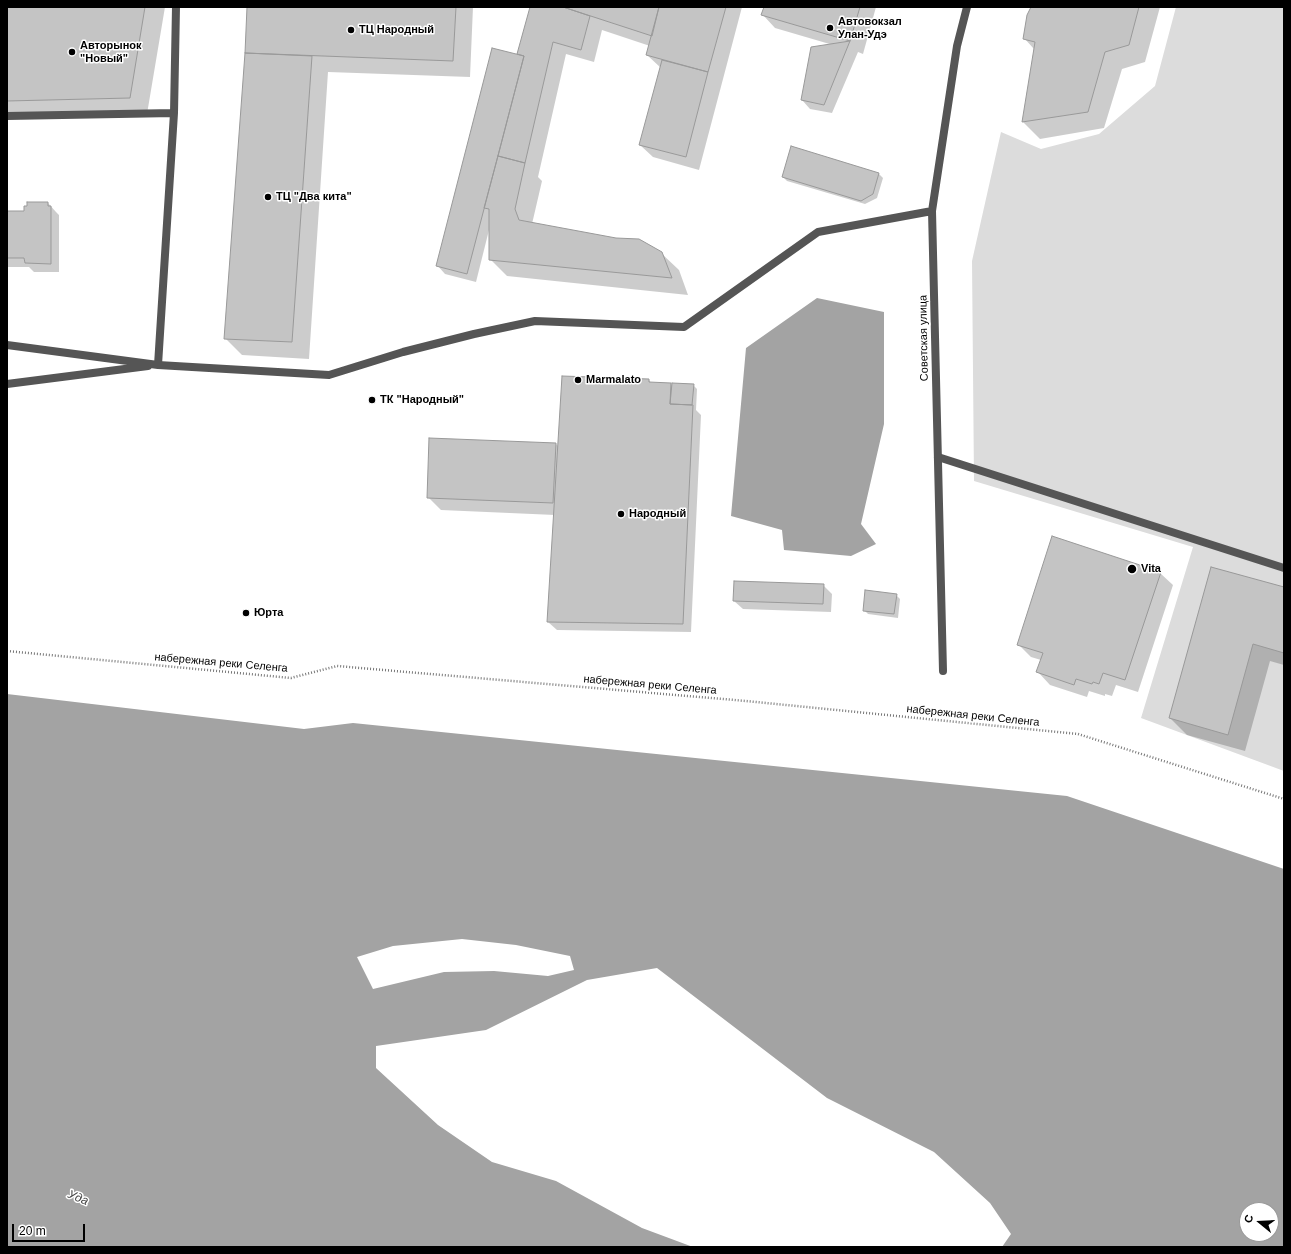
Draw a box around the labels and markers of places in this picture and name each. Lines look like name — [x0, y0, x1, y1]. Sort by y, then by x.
place label: Автовокзал Улан-Удэ — [838, 15, 902, 41]
place label: ТЦ Народный — [359, 23, 434, 37]
marker: Автовокзал Улан-Удэ — [825, 23, 835, 33]
marker: ТЦ Народный — [346, 25, 356, 35]
place label: Авторынок "Новый" — [80, 39, 142, 65]
marker: Авторынок "Новый" — [67, 47, 77, 57]
place label: ТЦ "Два кита" — [276, 190, 352, 204]
marker: ТЦ "Два кита" — [263, 192, 273, 202]
place label: Marmalato — [586, 373, 641, 387]
marker: Marmalato — [573, 375, 583, 385]
place label: ТК "Народный" — [380, 393, 464, 407]
marker: ТК "Народный" — [367, 395, 377, 405]
place label: Народный — [629, 507, 686, 521]
marker: Народный — [616, 509, 626, 519]
place label: Vita — [1141, 562, 1161, 576]
marker: Vita — [1126, 563, 1138, 575]
place label: Юрта — [254, 606, 283, 620]
marker: Юрта — [241, 608, 251, 618]

